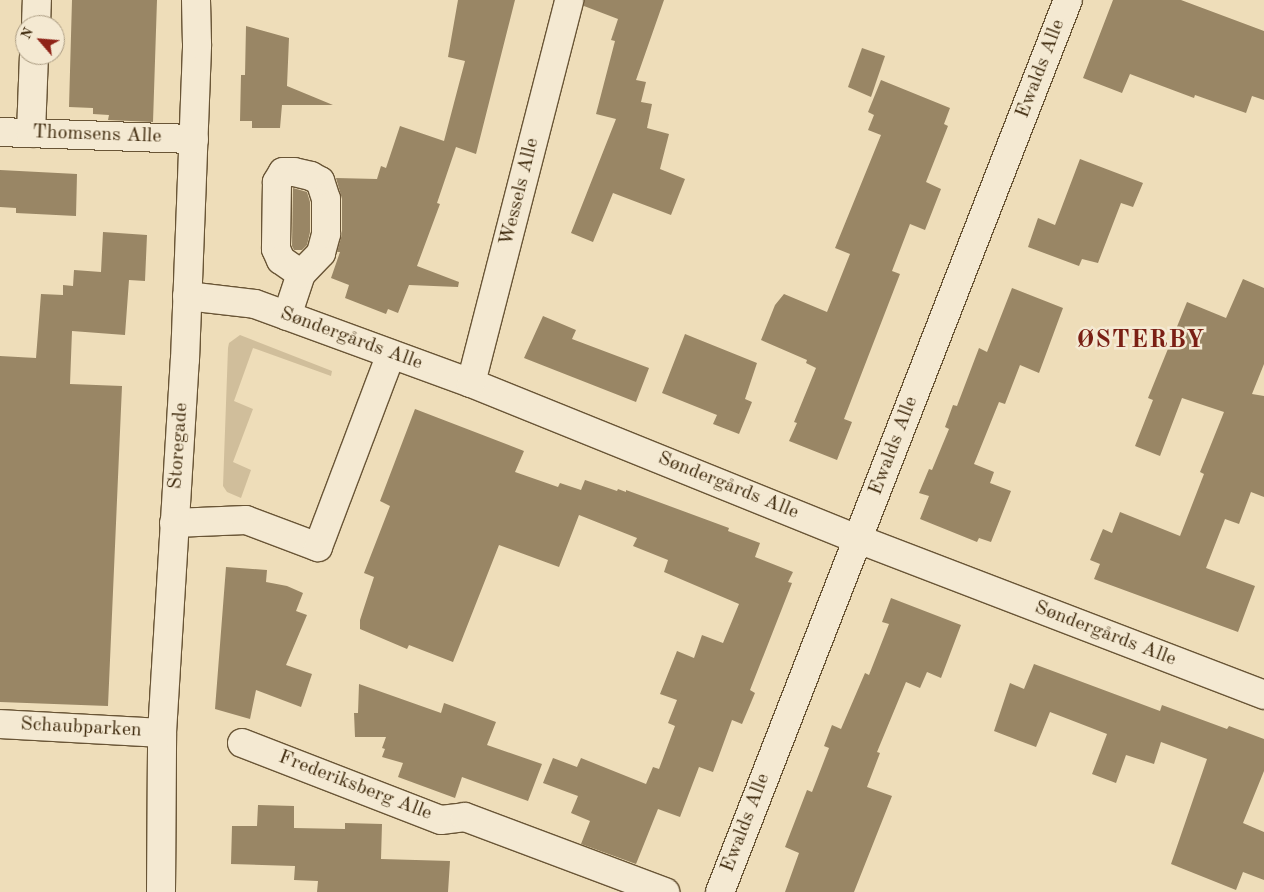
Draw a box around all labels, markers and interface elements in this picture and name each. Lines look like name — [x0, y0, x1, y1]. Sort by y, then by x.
north arrow — [15, 15, 65, 65]
street label: Ewalds Alle — [1011, 16, 1071, 122]
text: N — [19, 26, 36, 42]
street label: Thomsens Alle — [32, 121, 162, 149]
street label: Wessels Alle — [495, 136, 545, 248]
street label: Søndergårds Alle — [276, 302, 426, 376]
district label: ØSTERBY — [1076, 326, 1206, 356]
street label: Ewalds Alle — [864, 393, 924, 499]
street label: Storegade — [164, 402, 194, 490]
street label: Søndergårds Alle — [654, 447, 802, 525]
street label: Søndergårds Alle — [1031, 596, 1179, 672]
street label: Schaubparken — [20, 713, 142, 743]
street label: Frederiksberg Alle — [275, 746, 435, 826]
street label: Ewalds Alle — [716, 770, 776, 876]

